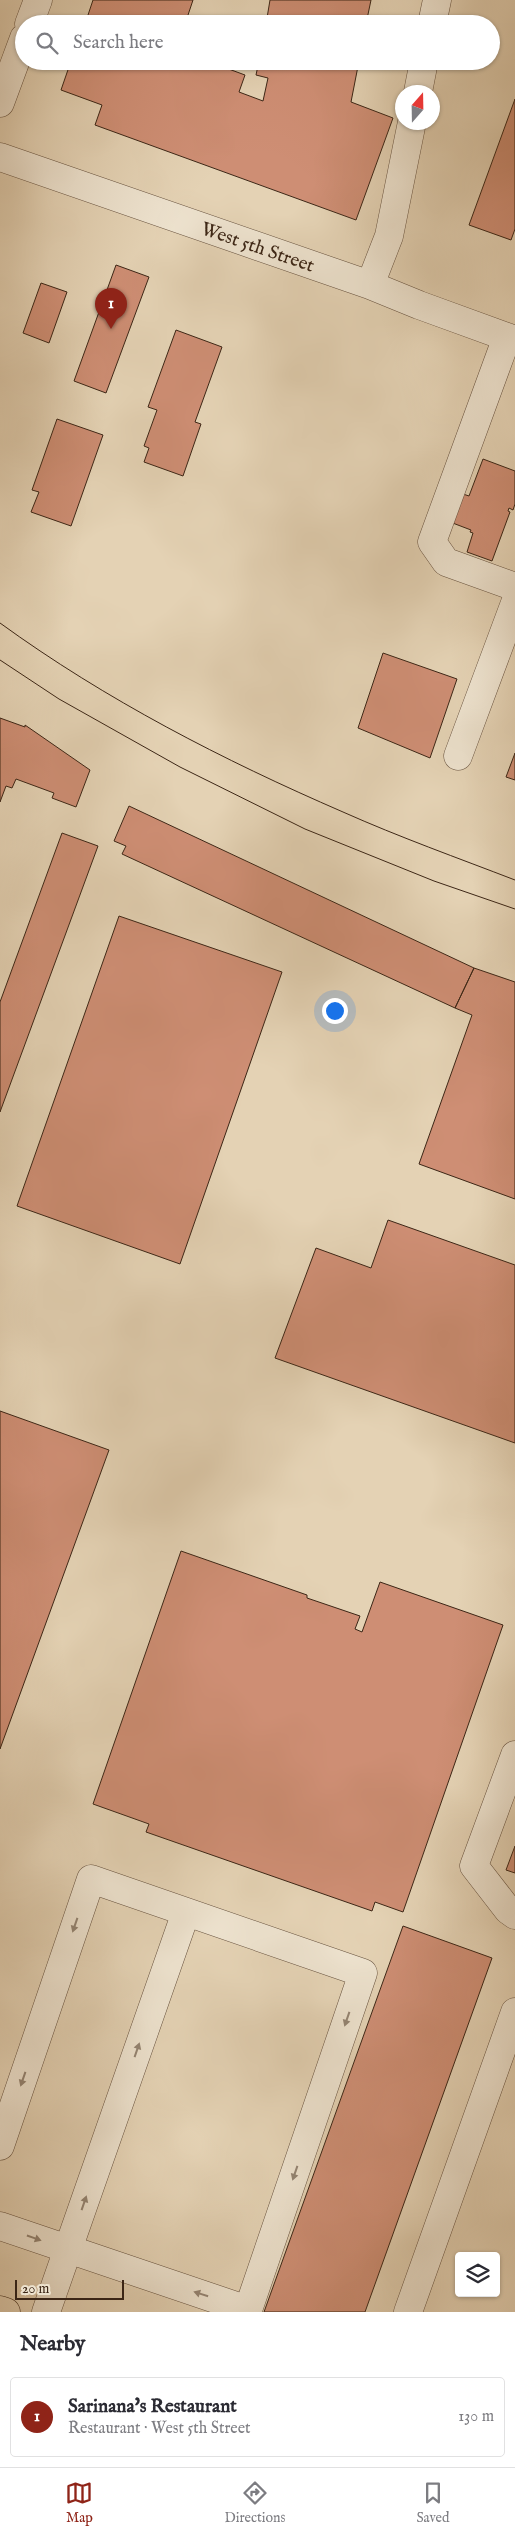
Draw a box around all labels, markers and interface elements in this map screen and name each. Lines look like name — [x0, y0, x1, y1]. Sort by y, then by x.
search box — [15, 15, 500, 70]
icon: search — [33, 29, 61, 57]
text: Search here — [73, 31, 164, 55]
north arrow — [395, 85, 440, 130]
street label: West 5th Street — [198, 217, 318, 279]
pin: 1 — [95, 288, 127, 329]
your location — [322, 998, 348, 1024]
one-way arrow — [71, 1918, 79, 1933]
one-way arrow — [343, 2012, 350, 2027]
one-way arrow — [134, 2042, 142, 2057]
one-way arrow — [19, 2071, 26, 2086]
one-way arrow — [290, 2166, 298, 2181]
one-way arrow — [81, 2196, 88, 2211]
one-way arrow — [27, 2234, 42, 2242]
map controls — [455, 2252, 500, 2297]
button: layers — [455, 2252, 500, 2297]
scale bar — [15, 2277, 124, 2300]
text: 20 m — [22, 2280, 49, 2298]
one-way arrow — [194, 2290, 209, 2297]
text: Nearby — [20, 2331, 85, 2358]
text: Sarinana's Restaurant — [68, 2395, 237, 2419]
text: 1 — [34, 2407, 40, 2427]
text: 130 m — [458, 2407, 494, 2427]
text: Restaurant · West 5th Street — [68, 2419, 251, 2439]
tab: Map — [65, 2479, 93, 2527]
tab: Directions — [224, 2479, 285, 2527]
tab: Saved — [416, 2479, 449, 2527]

